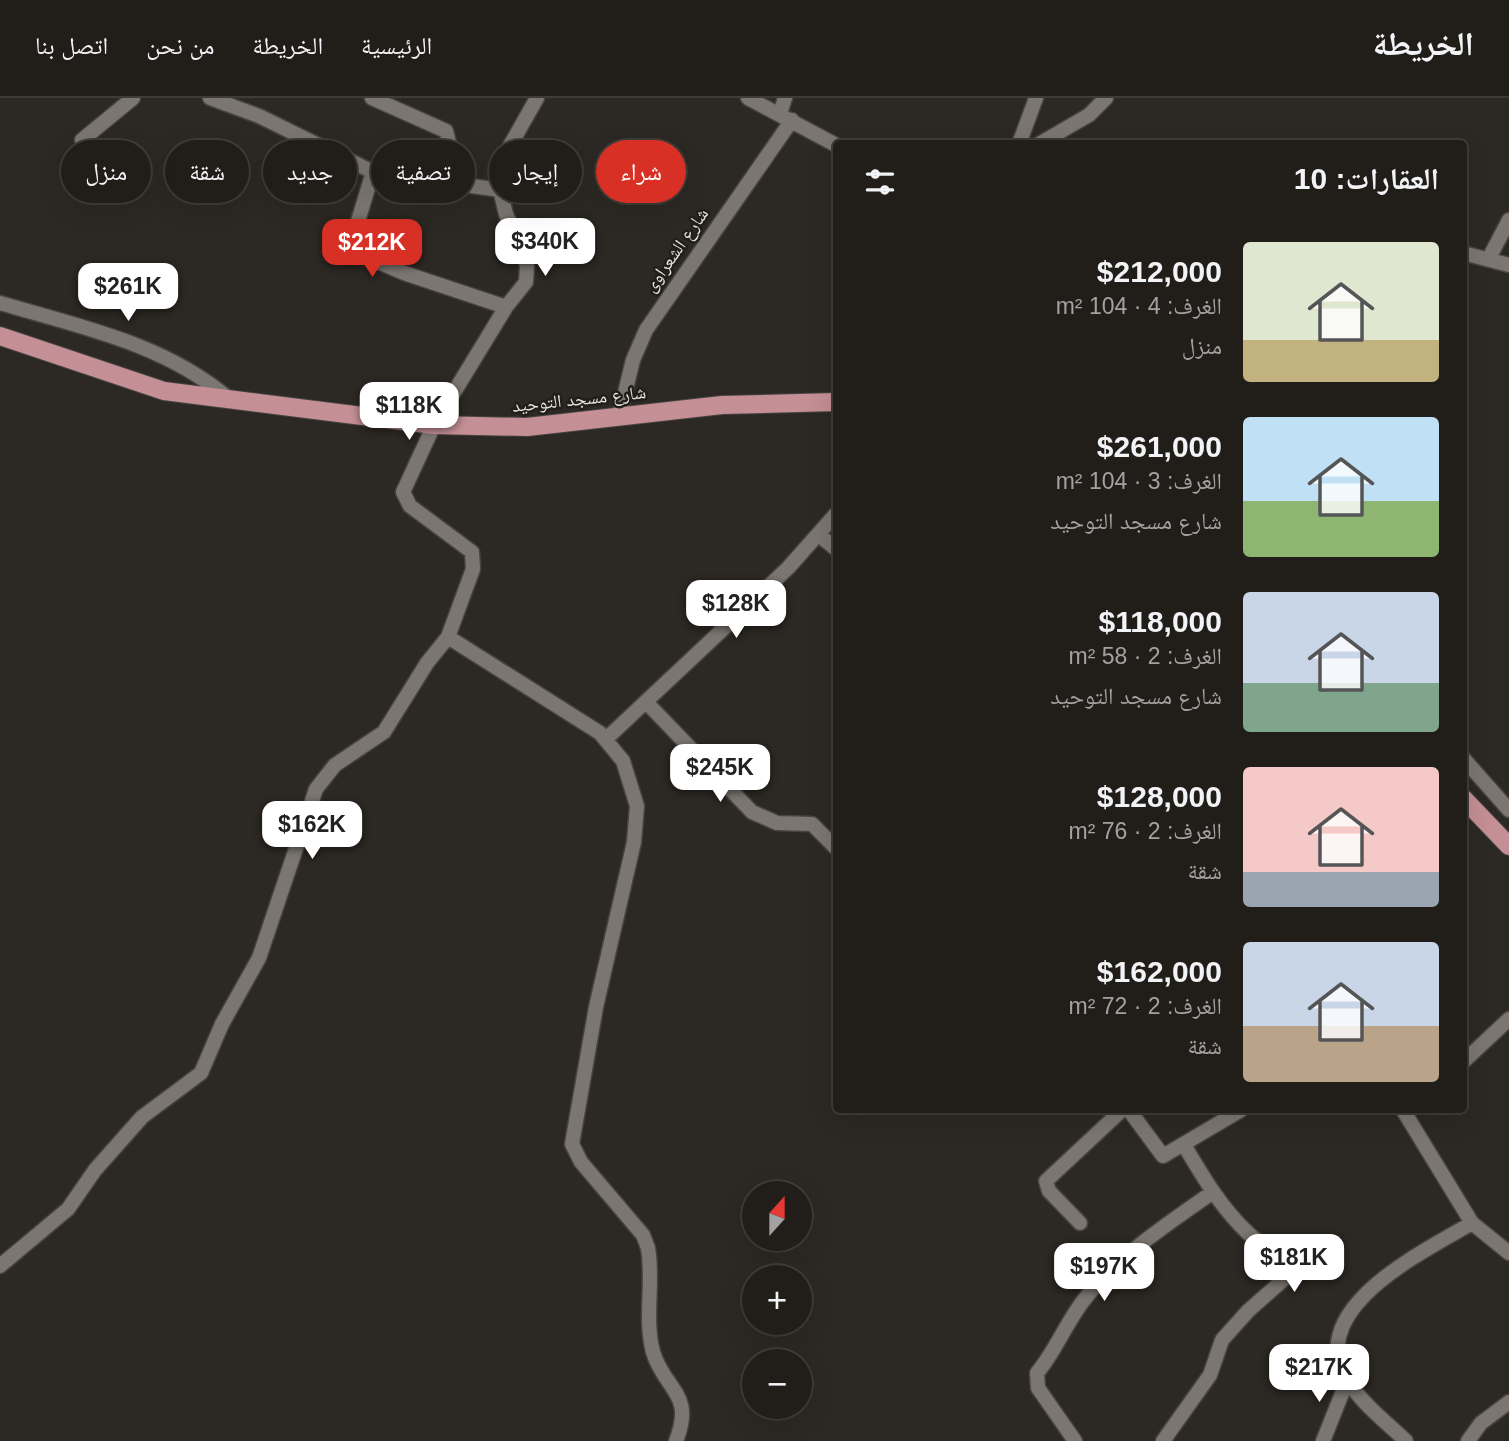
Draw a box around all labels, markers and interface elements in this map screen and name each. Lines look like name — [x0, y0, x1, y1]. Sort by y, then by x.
text: الخريطة — [1373, 25, 1474, 62]
text: اتصل بنا — [35, 32, 108, 59]
text: من نحن — [146, 32, 214, 59]
text: الخريطة — [252, 32, 323, 59]
text: الرئيسية — [361, 32, 432, 59]
chip: منزل — [61, 140, 151, 203]
chip: شقة — [165, 140, 249, 203]
chip: جديد — [263, 140, 357, 203]
chip: تصفية — [371, 140, 475, 203]
chip: إيجار — [489, 140, 582, 203]
chip: شراء — [596, 140, 686, 203]
text: العقارات: 10 — [1294, 162, 1439, 195]
icon: filters — [861, 163, 899, 201]
street label: شارع الشعراوى — [640, 204, 713, 296]
pin: $340K — [496, 218, 594, 278]
pin: $212K — [323, 220, 421, 279]
text: $340K — [511, 228, 579, 254]
text: $212K — [338, 229, 406, 255]
text: $212,000 — [1097, 255, 1222, 288]
pin: $261K — [79, 264, 177, 323]
icon: home — [1299, 270, 1383, 354]
text: $261K — [94, 273, 162, 299]
text: الغرف: 4 · 104 m² — [1056, 293, 1222, 319]
text: منزل — [1182, 333, 1222, 359]
pin: $118K — [360, 382, 458, 442]
street label: شارع مسجد التوحيد — [511, 382, 647, 417]
text: $118K — [376, 392, 442, 418]
text: $261,000 — [1097, 430, 1222, 463]
icon: home — [1299, 445, 1383, 529]
text: الغرف: 3 · 104 m² — [1056, 468, 1222, 494]
text: شارع مسجد التوحيد — [1050, 508, 1222, 534]
pin: $128K — [687, 580, 785, 640]
text: $128K — [702, 590, 770, 616]
text: $118,000 — [1099, 605, 1222, 638]
icon: home — [1299, 620, 1383, 704]
text: الغرف: 2 · 58 m² — [1068, 643, 1222, 669]
text: شارع مسجد التوحيد — [1050, 683, 1222, 709]
pin: $245K — [671, 744, 769, 804]
text: $245K — [686, 754, 754, 780]
text: $128,000 — [1097, 780, 1222, 813]
icon: home — [1299, 795, 1383, 879]
pin: $162K — [263, 802, 361, 861]
text: $162K — [278, 811, 346, 837]
text: الغرف: 2 · 76 m² — [1068, 818, 1222, 844]
text: شقة — [1188, 858, 1222, 884]
text: $162,000 — [1097, 955, 1222, 988]
icon: home — [1299, 970, 1383, 1054]
text: الغرف: 2 · 72 m² — [1068, 993, 1222, 1019]
text: شقة — [1188, 1033, 1222, 1059]
north arrow — [742, 1181, 812, 1251]
map controls — [742, 1181, 812, 1419]
pin: $181K — [1245, 1234, 1343, 1294]
pin: $197K — [1055, 1244, 1153, 1303]
text: $181K — [1260, 1244, 1328, 1270]
text: $197K — [1070, 1253, 1138, 1279]
button: + — [742, 1265, 812, 1335]
pin: $217K — [1270, 1344, 1368, 1404]
button: − — [742, 1349, 812, 1419]
text: $217K — [1285, 1354, 1353, 1380]

